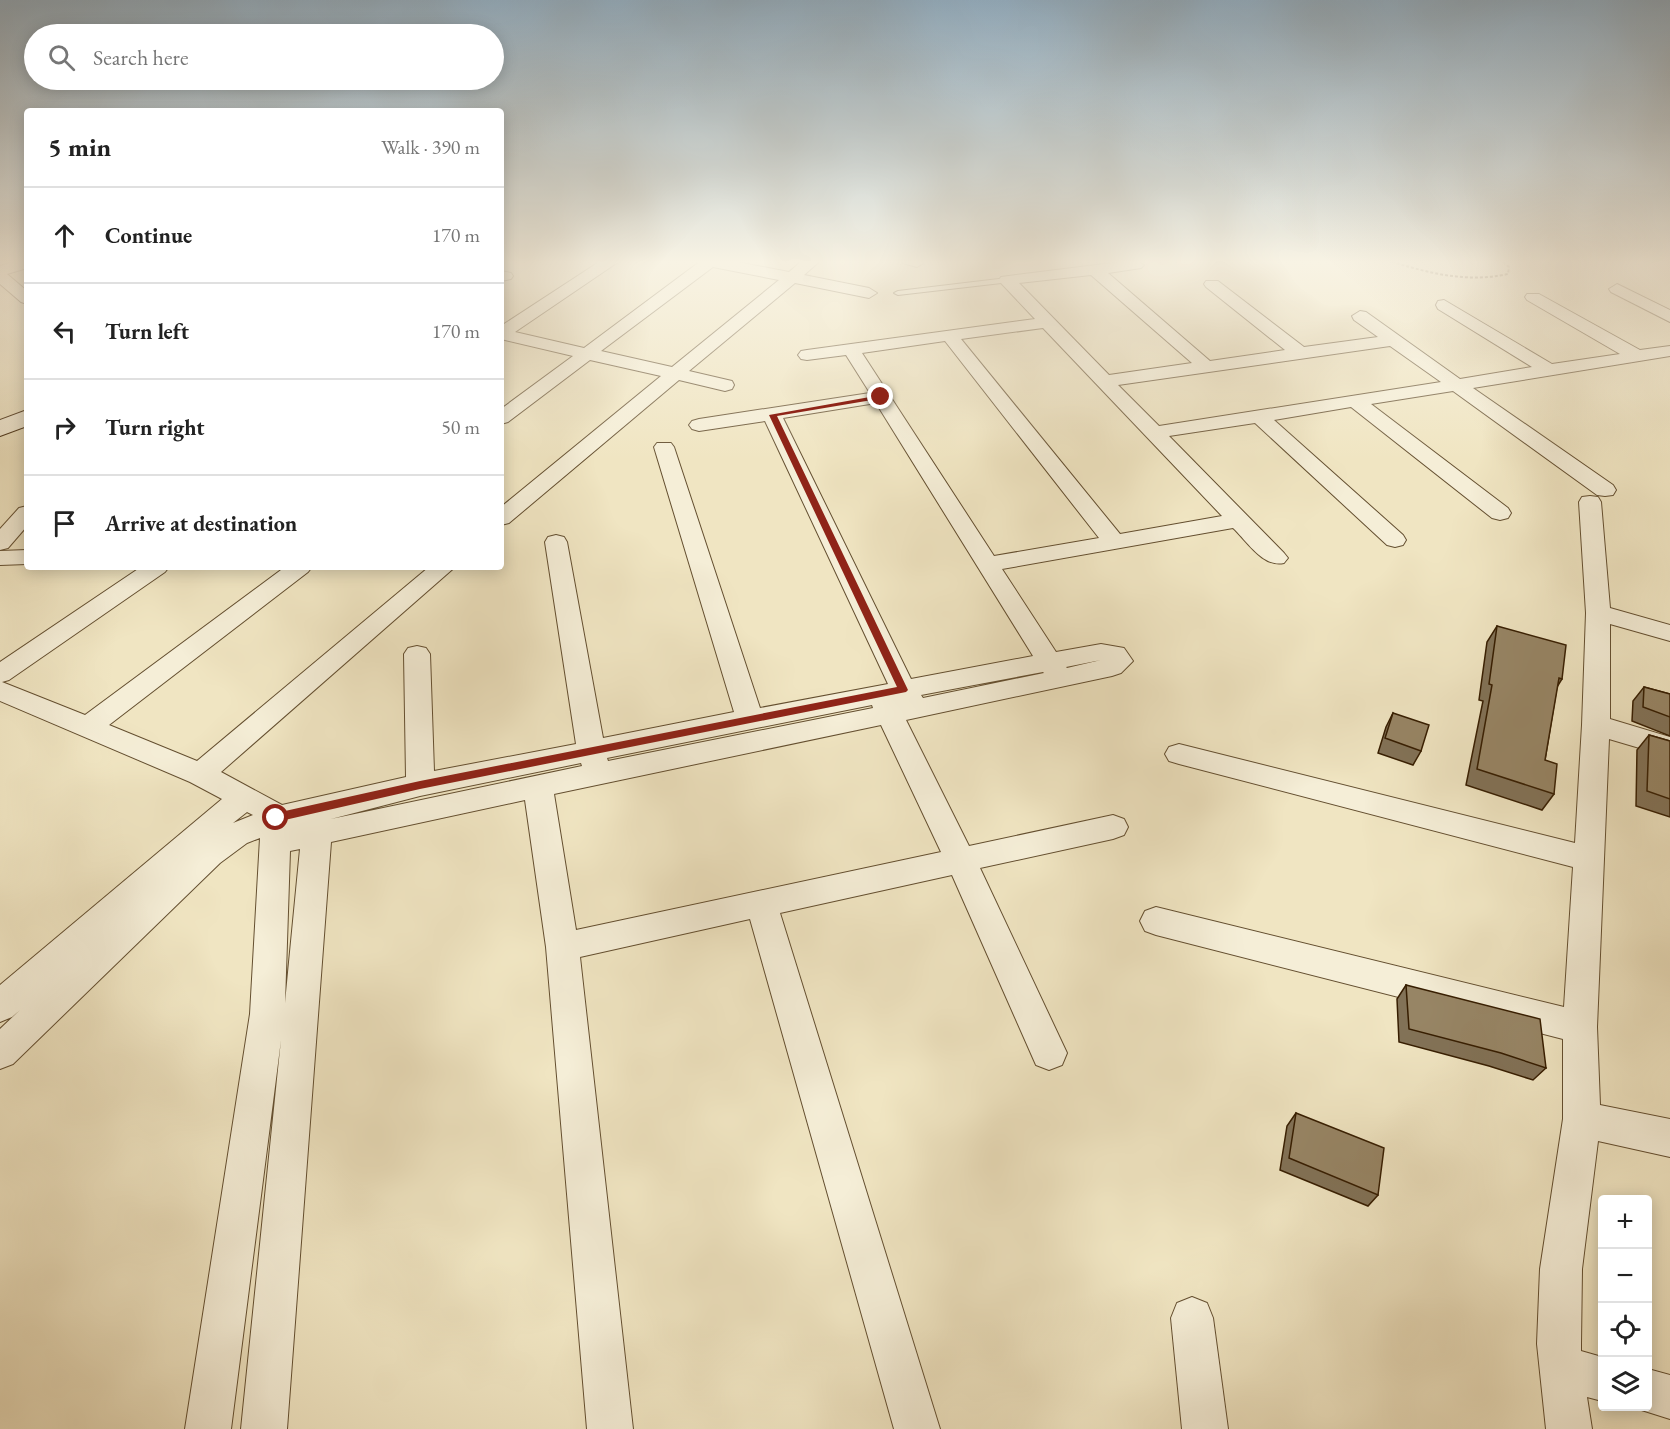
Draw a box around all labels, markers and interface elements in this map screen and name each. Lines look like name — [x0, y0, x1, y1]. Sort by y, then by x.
search box — [24, 24, 504, 90]
icon: search — [45, 41, 78, 74]
text: Search here — [93, 43, 188, 72]
text: 5 min — [48, 130, 111, 164]
text: Walk · 390 m — [381, 134, 480, 160]
icon: ahead — [48, 219, 81, 252]
text: Continue — [105, 221, 192, 250]
text: 170 m — [432, 222, 480, 248]
icon: left — [48, 315, 81, 348]
text: Turn left — [105, 317, 189, 346]
text: 170 m — [432, 318, 480, 344]
route end — [867, 383, 893, 409]
icon: right — [48, 411, 81, 444]
text: Turn right — [105, 413, 204, 442]
text: 50 m — [441, 414, 480, 440]
icon: arrive — [48, 507, 81, 540]
text: Arrive at destination — [105, 509, 297, 538]
route start — [262, 804, 288, 830]
map controls — [1598, 1195, 1652, 1411]
button: + — [1598, 1195, 1652, 1249]
button: − — [1598, 1249, 1652, 1303]
button: locate — [1598, 1303, 1652, 1357]
button: layers — [1598, 1357, 1652, 1411]

